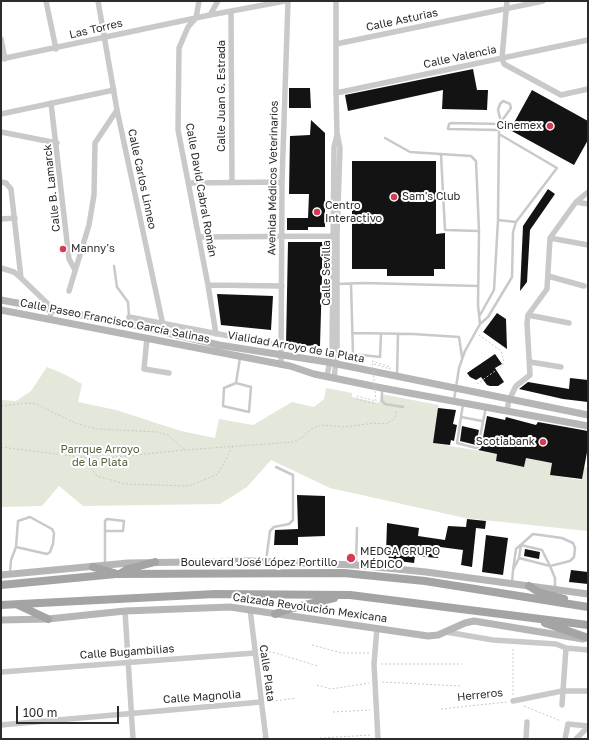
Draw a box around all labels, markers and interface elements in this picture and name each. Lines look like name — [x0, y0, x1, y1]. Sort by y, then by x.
street label: Calle Asturias — [365, 6, 439, 34]
street label: Las Torres — [68, 16, 124, 42]
street label: Calle Juan G. Estrada — [215, 40, 229, 152]
street label: Calle Valencia — [422, 43, 498, 71]
street label: Avenida Médicos Veterinarios — [265, 100, 281, 256]
place label: Cinemex — [496, 119, 542, 133]
marker: Cinemex — [545, 121, 555, 131]
street label: Calle David Cabral Román — [183, 122, 219, 258]
street label: Calle Carlos Linneo — [125, 128, 159, 230]
street label: Calle B. Lamarck — [41, 144, 63, 232]
place label: Sam's Club — [402, 190, 460, 204]
marker: Sam's Club — [389, 192, 399, 202]
place label: Centro Interactivo — [325, 199, 382, 225]
marker: Centro Interactivo — [312, 207, 322, 217]
street label: Calle Sevilla — [320, 240, 334, 306]
place label: Manny's — [71, 242, 115, 256]
marker: Manny's — [58, 244, 68, 254]
street label: Calle Paseo Francisco García Salinas — [19, 296, 211, 346]
street label: Vialidad Arroyo de la Plata — [226, 328, 366, 366]
place label: Scotiabank — [476, 435, 535, 449]
marker: Scotiabank — [538, 437, 548, 447]
park label: Parrque Arroyo de la Plata — [60, 443, 140, 469]
place label: MEDGA GRUPO MÉDICO — [360, 545, 440, 571]
marker: MEDGA GRUPO MÉDICO — [345, 552, 357, 564]
street label: Boulevard José López Portillo — [181, 556, 337, 570]
street label: Calzada Revolución Mexicana — [232, 591, 388, 625]
street label: Calle Bugambilias — [79, 642, 175, 662]
street label: Calle Plata — [256, 644, 278, 702]
street label: Herreros — [456, 686, 504, 704]
street label: Calle Magnolia — [163, 688, 241, 706]
scale bar — [18, 698, 121, 724]
text: 100 m — [23, 705, 57, 720]

